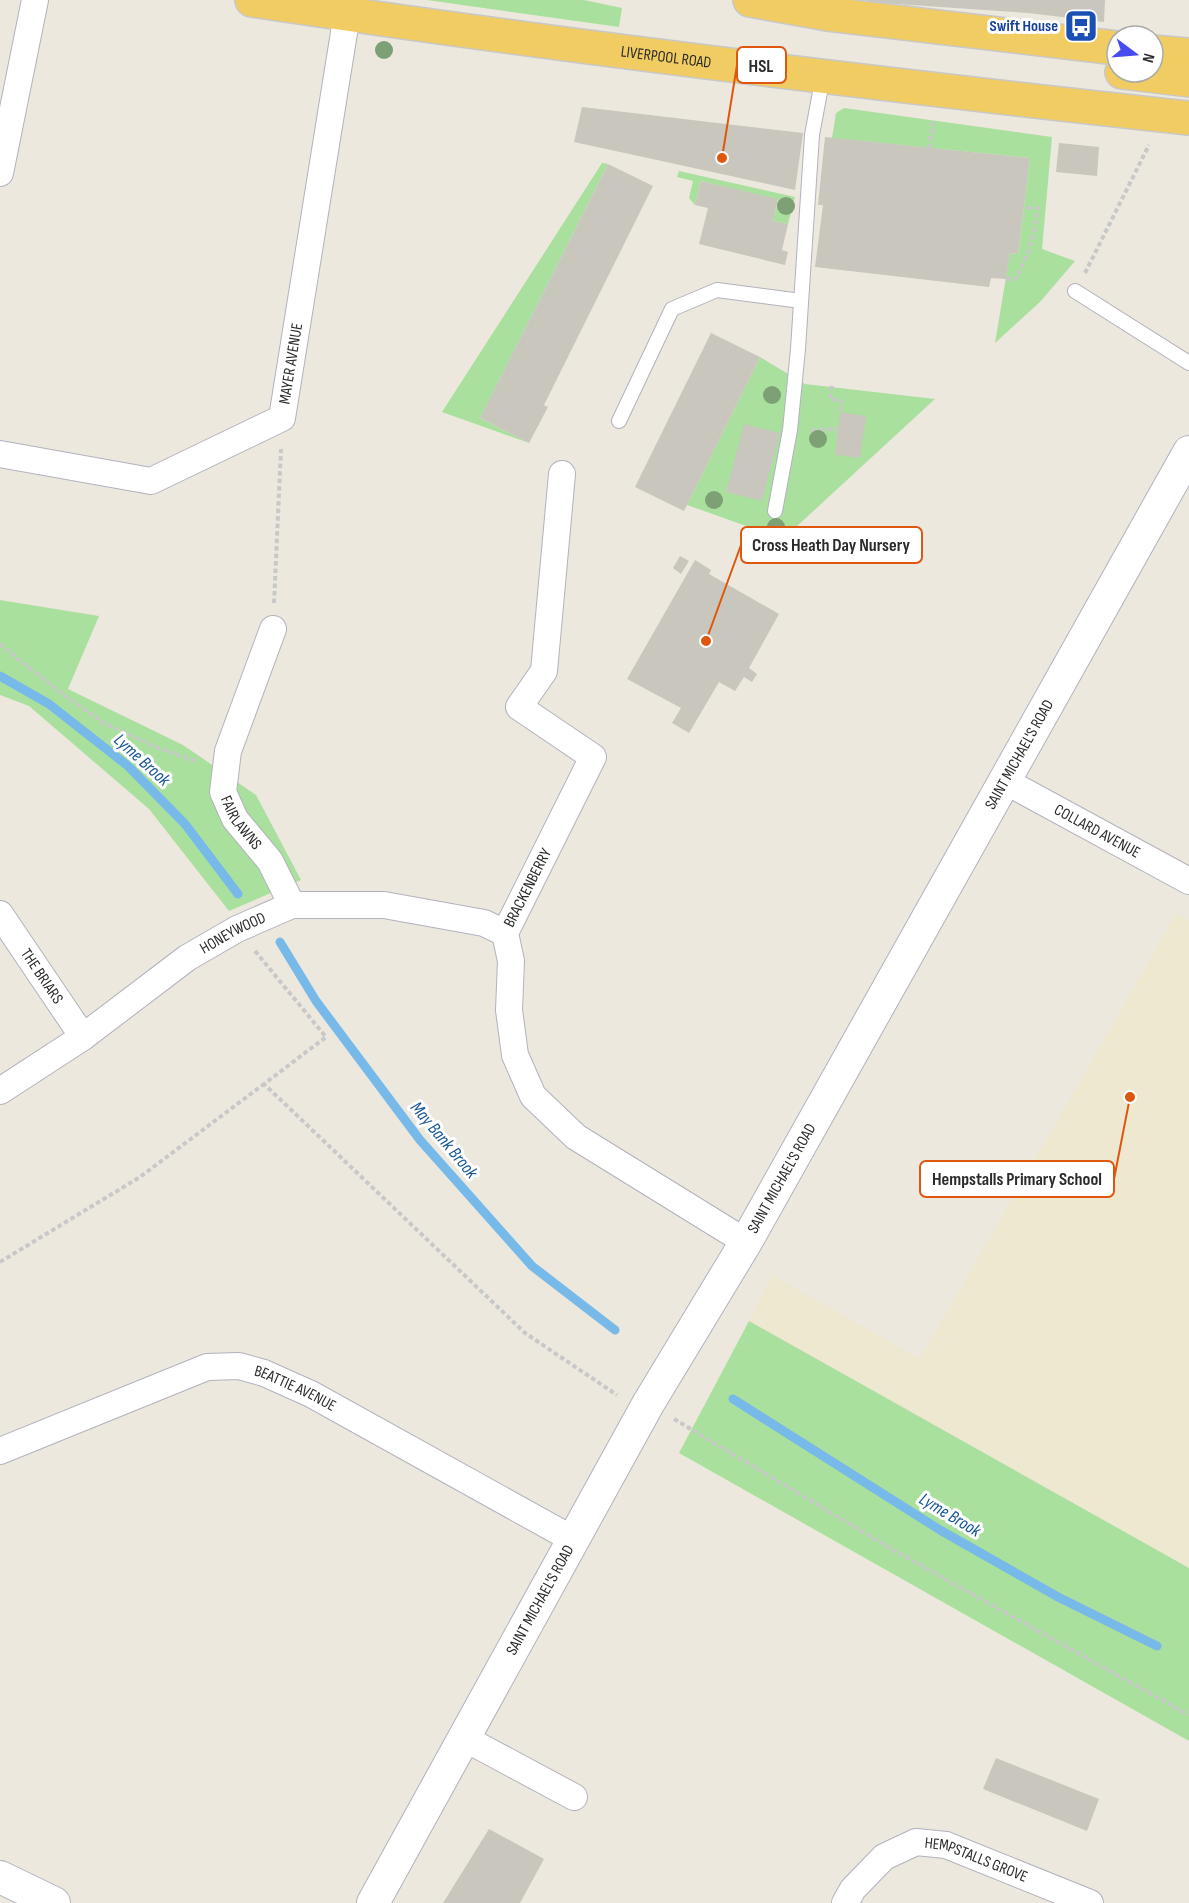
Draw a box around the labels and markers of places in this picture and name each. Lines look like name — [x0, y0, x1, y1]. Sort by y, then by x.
bus stop icon: Swift House — [1063, 8, 1099, 44]
place label: Swift House — [990, 17, 1058, 36]
callout: HSL — [737, 47, 786, 83]
callout: Cross Heath Day Nursery — [741, 527, 922, 563]
callout: Hempstalls Primary School — [920, 1161, 1114, 1197]

